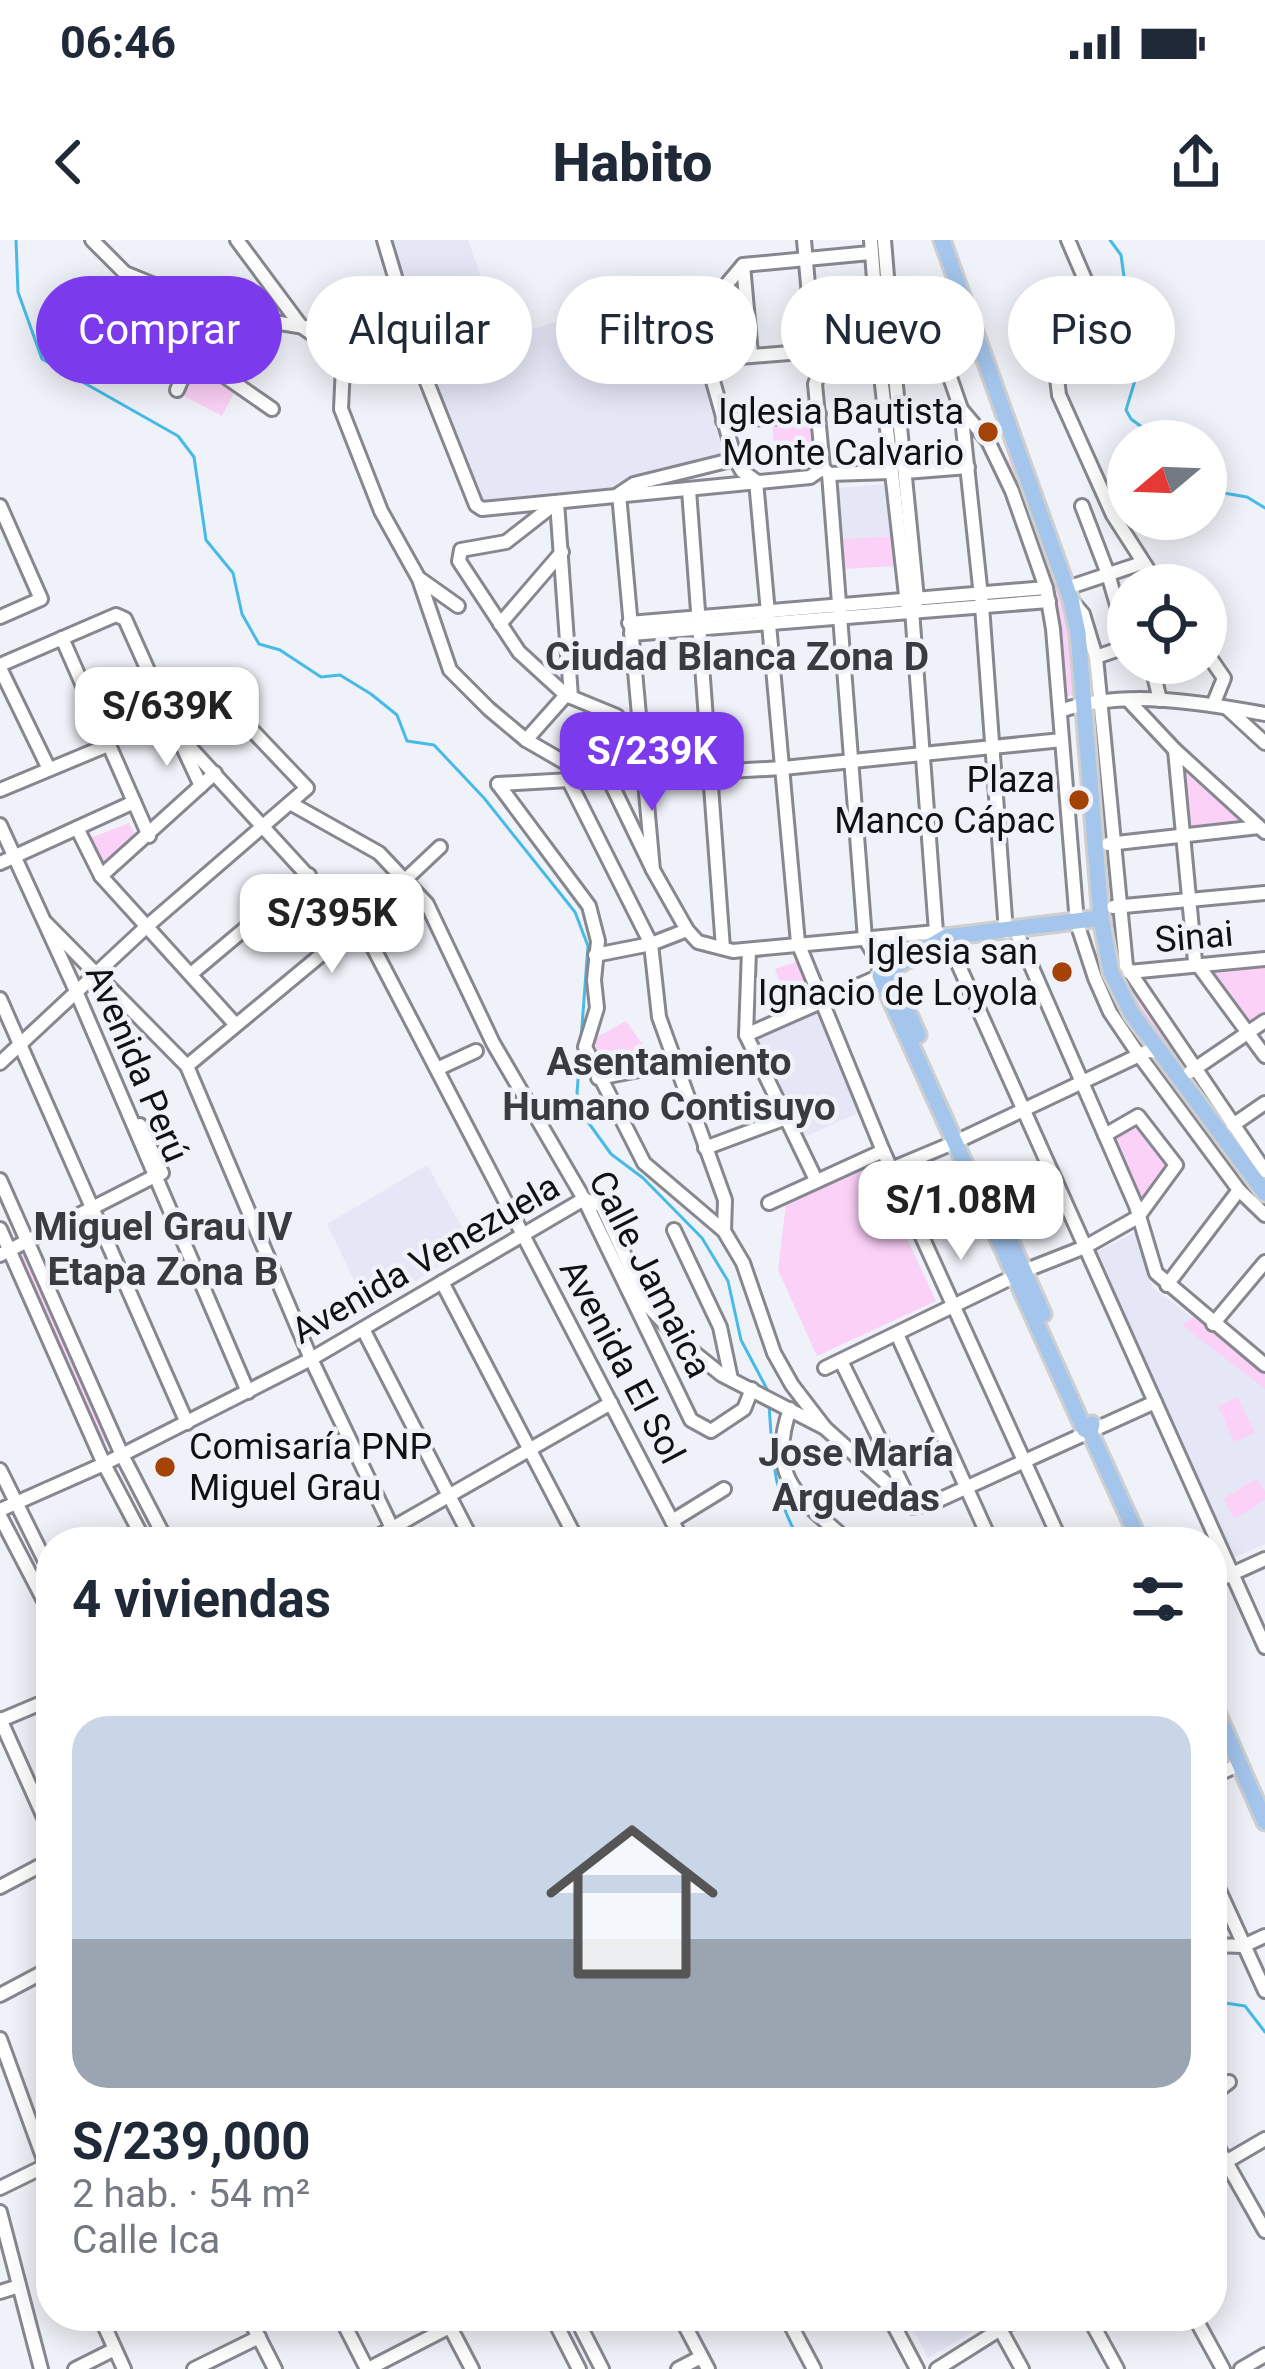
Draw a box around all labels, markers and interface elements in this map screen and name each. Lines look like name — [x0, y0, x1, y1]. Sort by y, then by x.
text: 06:46 — [60, 16, 176, 69]
icon: back — [36, 129, 102, 195]
icon: share — [1163, 129, 1229, 195]
text: Habito — [553, 131, 712, 194]
chip: Comprar — [36, 276, 282, 384]
chip: Alquilar — [306, 276, 532, 384]
chip: Filtros — [556, 276, 757, 384]
chip: Nuevo — [781, 276, 984, 384]
chip: Piso — [1008, 276, 1175, 384]
place label: Iglesia Bautista Monte Calvario — [718, 391, 964, 474]
marker: Iglesia Bautista Monte Calvario — [975, 419, 1001, 445]
north arrow — [1107, 420, 1227, 540]
map controls — [1107, 420, 1227, 684]
button: locate — [1107, 564, 1227, 684]
district label: Ciudad Blanca Zona D — [545, 634, 929, 680]
pin: S/639K — [69, 667, 265, 769]
text: S/639K — [102, 683, 232, 729]
pin: S/239K — [554, 712, 750, 814]
text: S/239K — [587, 728, 717, 774]
place label: Plaza Manco Cápac — [834, 759, 1055, 842]
marker: Plaza Manco Cápac — [1066, 787, 1092, 813]
pin: S/395K — [234, 874, 430, 976]
text: S/395K — [267, 890, 397, 936]
street label: Sinai — [1153, 913, 1235, 961]
place label: Iglesia san Ignacio de Loyola — [758, 931, 1038, 1014]
street label: Avenida Perú — [77, 959, 197, 1168]
marker: Iglesia san Ignacio de Loyola — [1049, 959, 1075, 985]
district label: Asentamiento Humano Contisuyo — [502, 1039, 836, 1130]
pin: S/1.08M — [850, 1161, 1072, 1263]
street label: Calle Jamaica — [580, 1164, 720, 1385]
street label: Avenida Venezuela — [284, 1165, 567, 1352]
text: S/1.08M — [885, 1177, 1037, 1223]
district label: Miguel Grau IV Etapa Zona B — [33, 1204, 293, 1295]
street label: Avenida El Sol — [551, 1252, 694, 1471]
place label: Comisaría PNP Miguel Grau — [189, 1426, 432, 1509]
district label: Jose María Arguedas — [758, 1430, 954, 1521]
marker: Comisaría PNP Miguel Grau — [152, 1454, 178, 1480]
icon: filters — [1125, 1566, 1191, 1632]
text: 4 viviendas — [72, 1570, 331, 1629]
icon: home — [524, 1794, 740, 2010]
text: S/239,000 — [72, 2112, 310, 2171]
text: 2 hab. · 54 m² — [72, 2171, 310, 2217]
text: Calle Ica — [72, 2217, 220, 2263]

